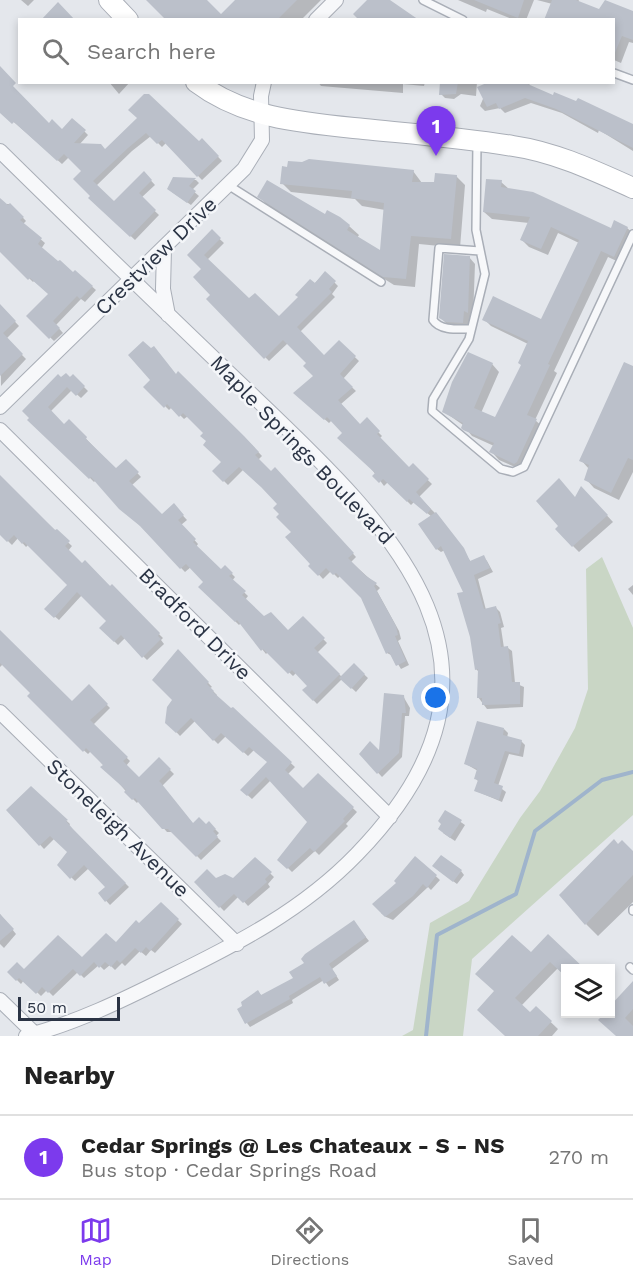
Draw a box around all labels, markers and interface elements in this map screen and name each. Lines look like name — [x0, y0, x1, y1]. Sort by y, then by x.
search box — [18, 18, 615, 84]
icon: search — [39, 35, 72, 68]
text: Search here — [87, 39, 216, 64]
pin: 1 — [416, 106, 456, 156]
street label: Crestview Drive — [90, 191, 222, 320]
street label: Maple Springs Boulevard — [205, 350, 399, 549]
street label: Bradford Drive — [134, 562, 257, 685]
your location — [421, 683, 450, 712]
street label: Stoneleigh Avenue — [42, 753, 195, 902]
map controls — [561, 964, 615, 1018]
button: layers — [561, 964, 615, 1018]
scale bar — [18, 994, 120, 1022]
text: 50 m — [27, 998, 67, 1017]
text: Nearby — [24, 1060, 115, 1090]
text: Cedar Springs @ Les Chateaux - S - NS — [81, 1133, 504, 1158]
text: 1 — [39, 1145, 48, 1169]
text: 270 m — [549, 1145, 609, 1169]
text: Bus stop · Cedar Springs Road — [81, 1158, 377, 1182]
tab: Map — [79, 1214, 112, 1269]
tab: Directions — [270, 1214, 349, 1269]
tab: Saved — [507, 1214, 554, 1269]

